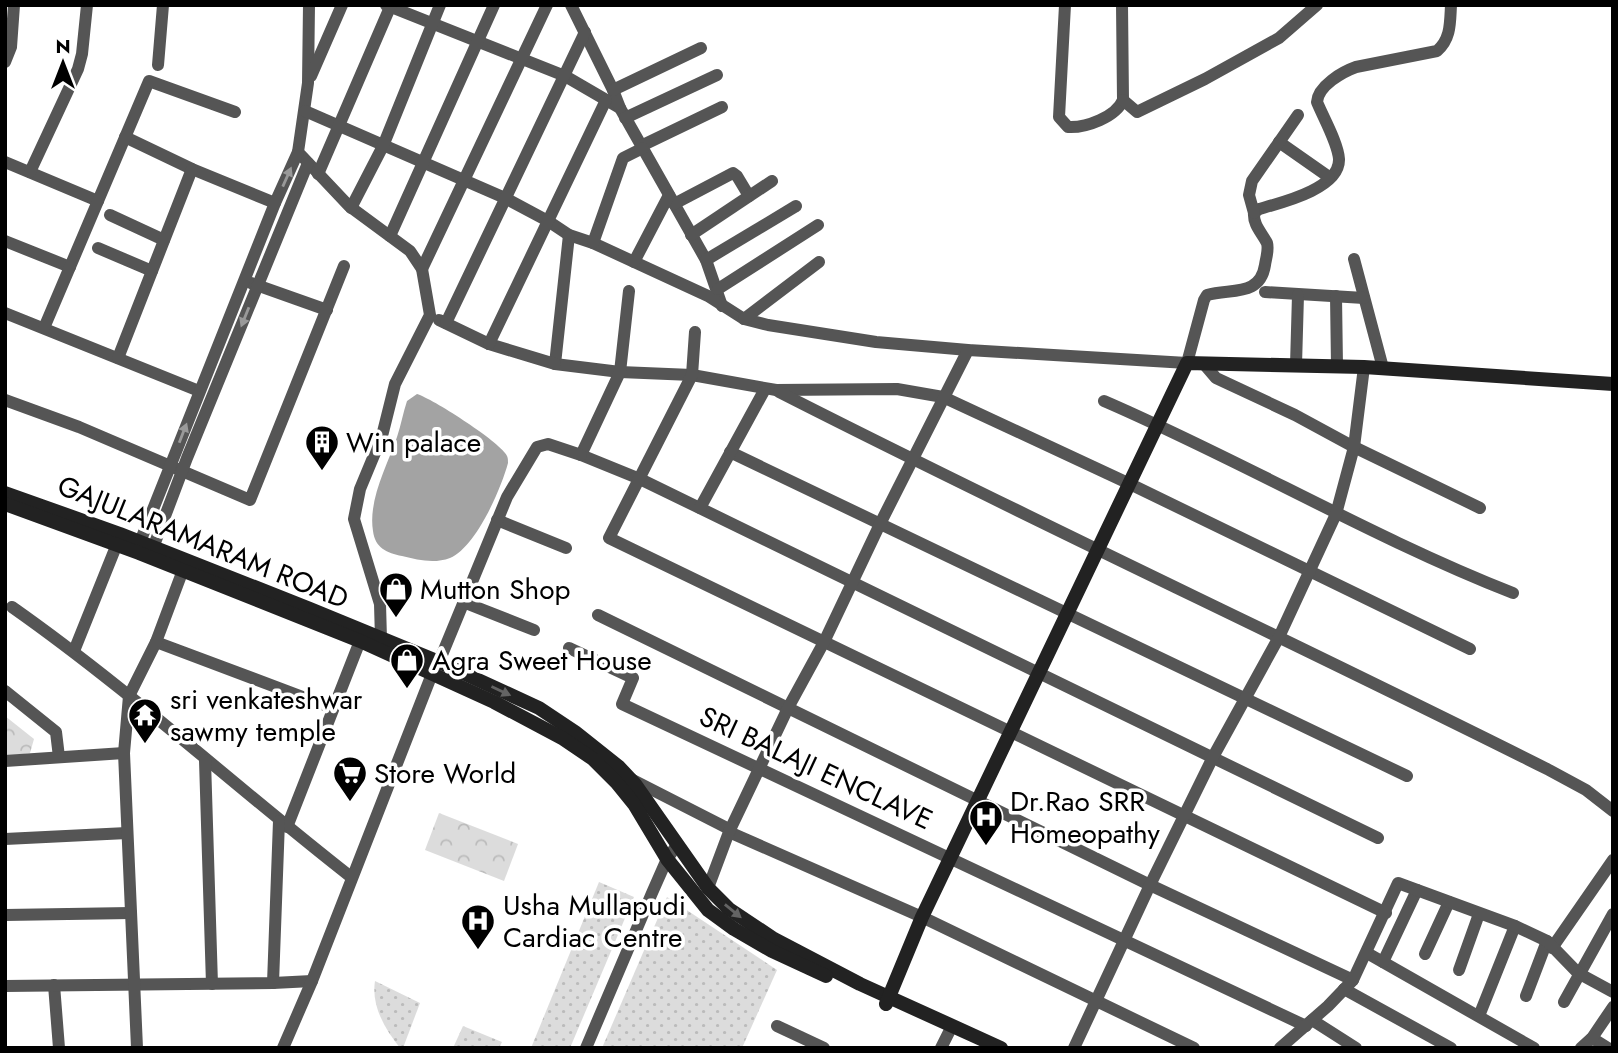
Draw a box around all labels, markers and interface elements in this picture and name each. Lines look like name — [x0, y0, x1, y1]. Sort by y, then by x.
north arrow — [28, 28, 98, 98]
text: N — [55, 33, 71, 60]
one-way arrow — [281, 167, 293, 187]
one-way arrow — [239, 306, 250, 327]
one-way arrow — [177, 422, 188, 443]
place label: Win palace — [346, 422, 481, 463]
building icon: Win palace — [303, 423, 341, 472]
street label: GAJULARAMARAM ROAD — [51, 465, 355, 619]
place label: Mutton Shop — [420, 569, 571, 610]
shop icon: Mutton Shop — [377, 570, 415, 619]
place label: Agra Sweet House — [432, 640, 652, 681]
shop icon: Agra Sweet House — [388, 641, 426, 690]
place label: sri venkateshwar sawmy temple — [170, 679, 363, 752]
one-way arrow — [491, 685, 511, 697]
temple icon: sri venkateshwar sawmy temple — [126, 696, 164, 745]
street label: SRI BALAJI ENCLAVE — [693, 696, 939, 840]
place label: Store World — [374, 753, 516, 794]
supermarket icon: Store World — [331, 754, 369, 803]
place label: Dr.Rao SRR Homeopathy — [1010, 781, 1161, 854]
hospital icon: Dr.Rao SRR Homeopathy — [967, 798, 1005, 847]
place label: Usha Mullapudi Cardiac Centre — [503, 885, 686, 958]
hospital icon: Usha Mullapudi Cardiac Centre — [459, 902, 497, 951]
one-way arrow — [723, 903, 741, 918]

